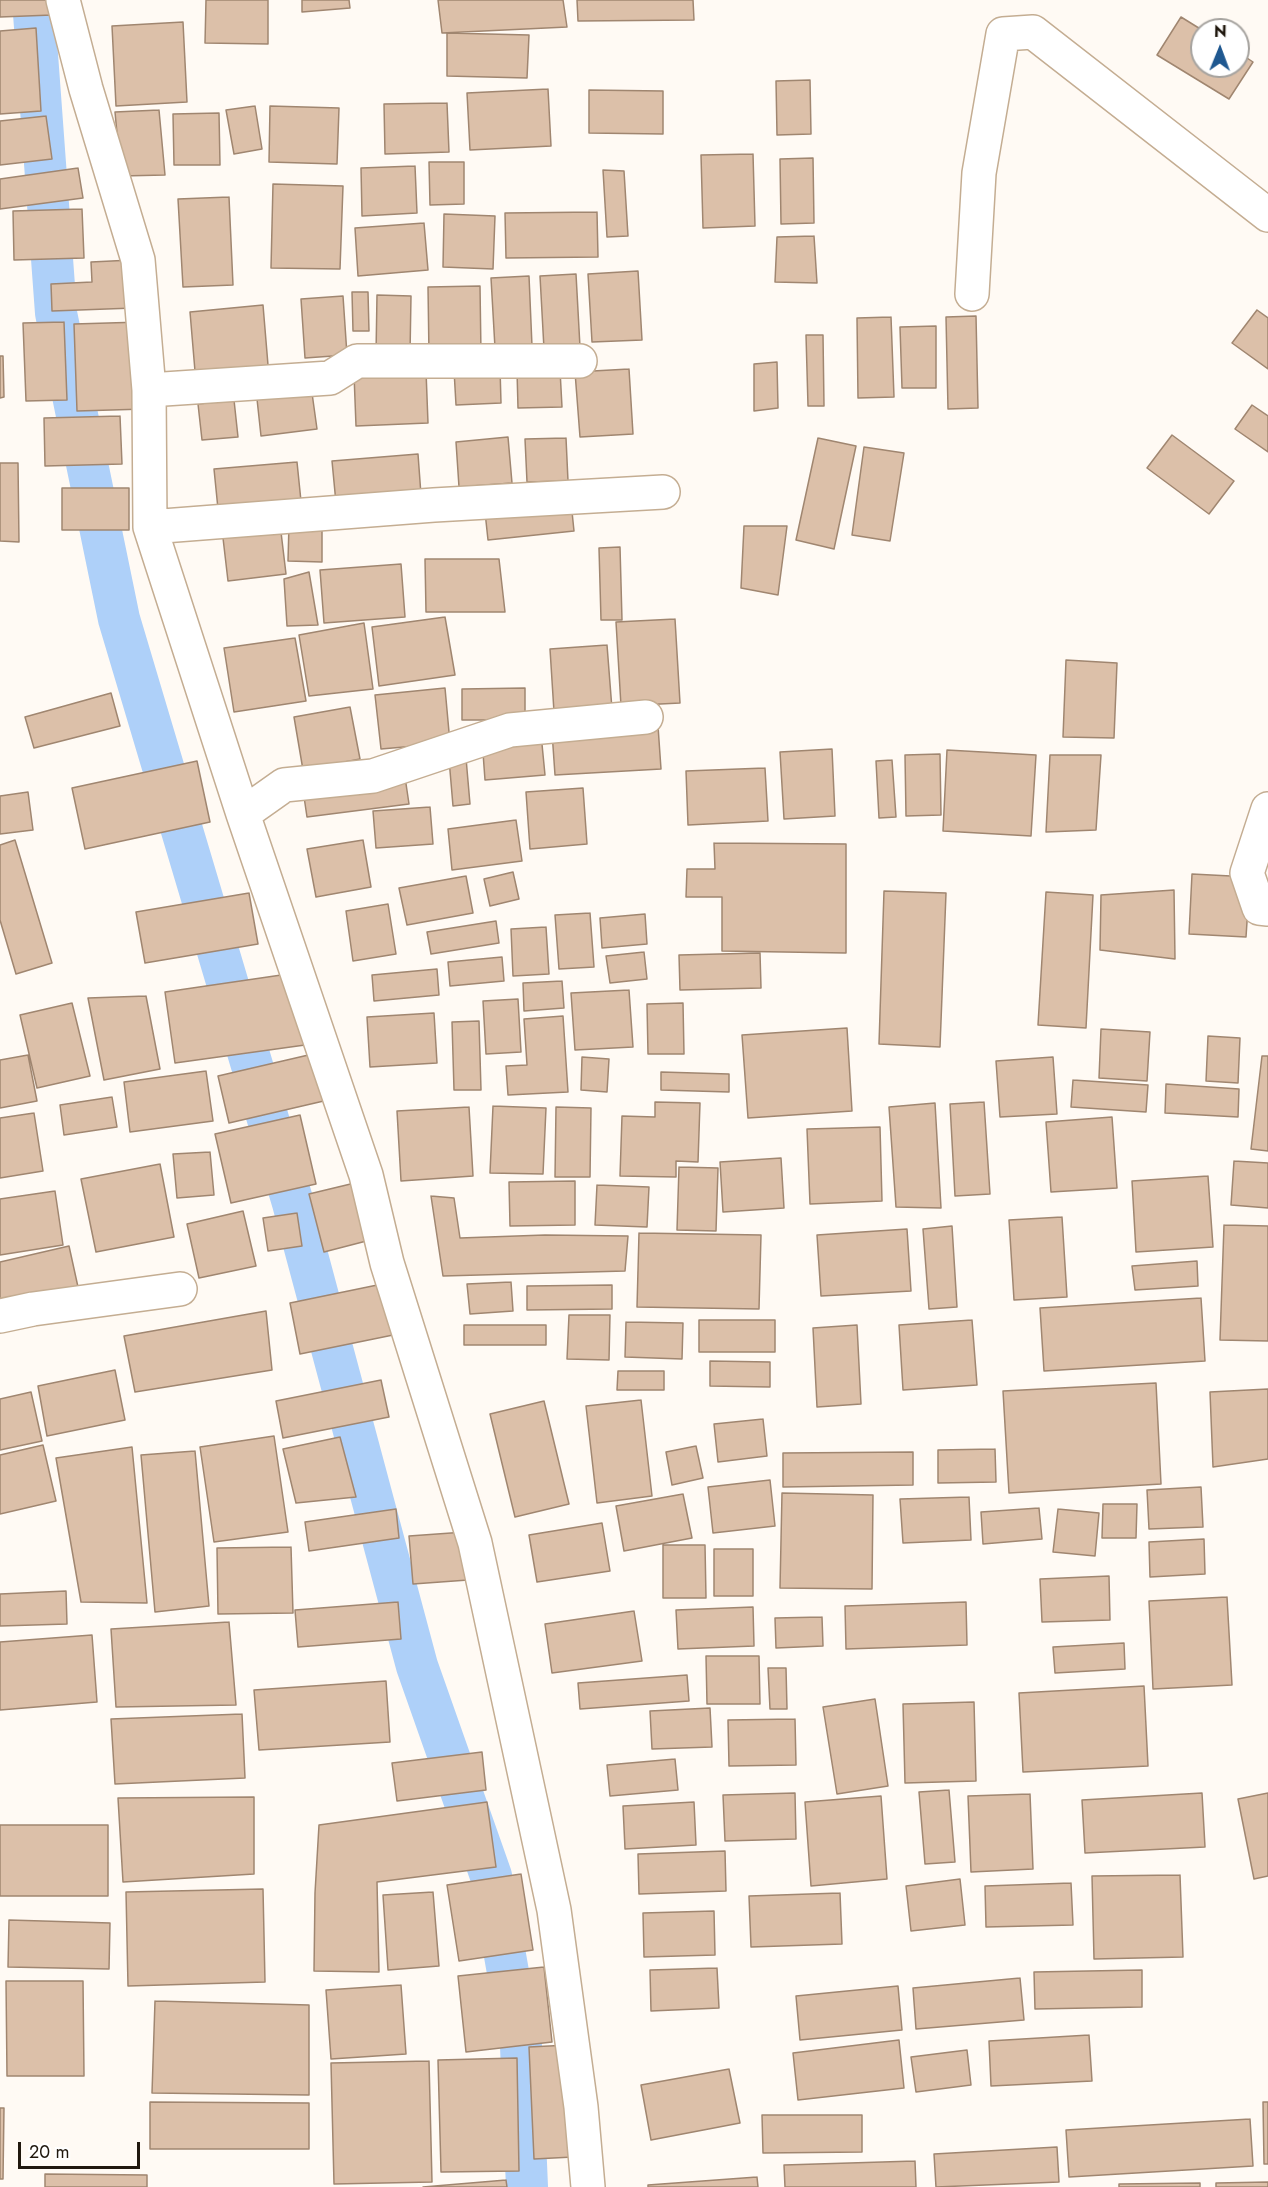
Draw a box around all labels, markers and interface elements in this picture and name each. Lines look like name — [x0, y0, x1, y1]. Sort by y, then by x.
north arrow — [1190, 18, 1250, 78]
text: N — [1214, 20, 1227, 43]
scale bar — [21, 2130, 142, 2168]
text: 20 m — [29, 2139, 69, 2165]

